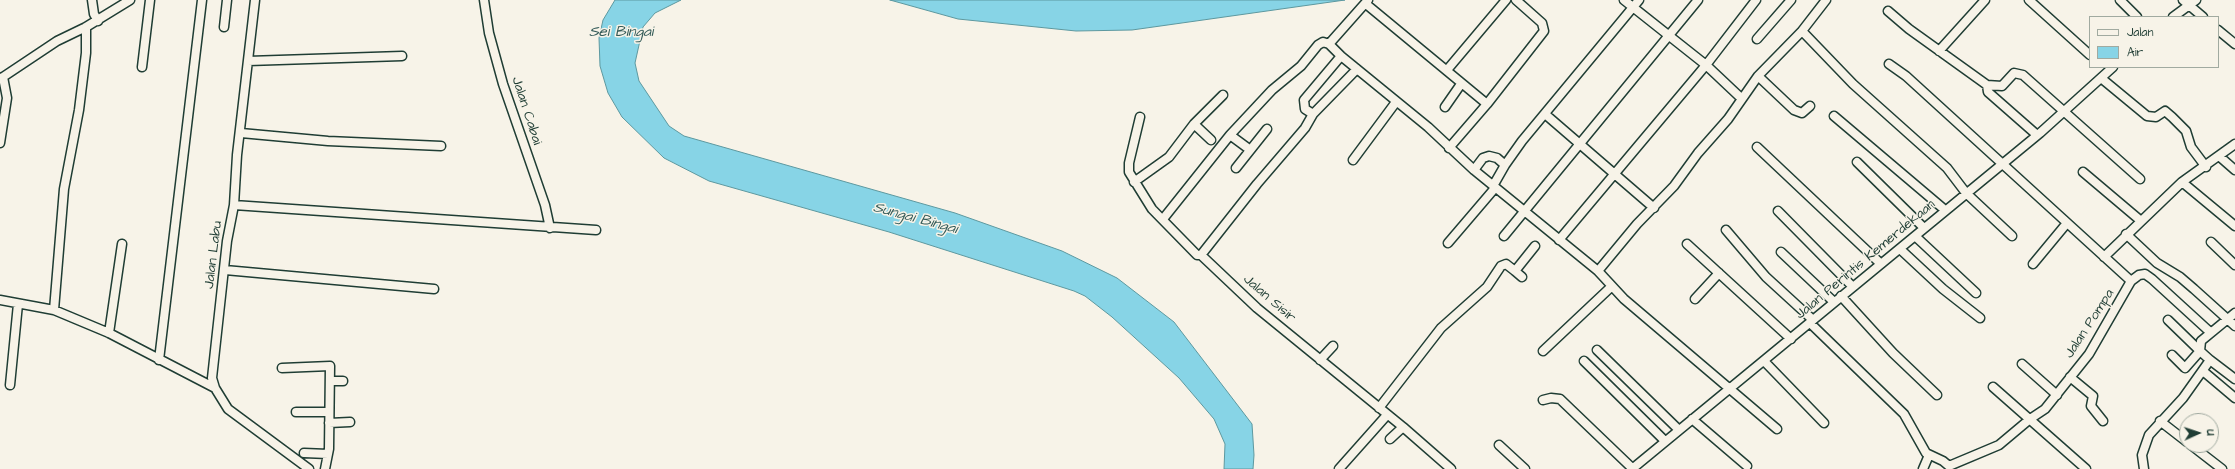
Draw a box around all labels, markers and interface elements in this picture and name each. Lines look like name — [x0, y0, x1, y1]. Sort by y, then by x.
legend — [2089, 16, 2219, 68]
water label: Sei Bingai — [589, 24, 653, 42]
text: Jalan — [2127, 24, 2153, 41]
text: Air — [2127, 44, 2143, 61]
street label: Jalan Cabai — [507, 75, 545, 147]
street label: Jalan Perintis Kemerdekaan — [1793, 197, 1939, 323]
water label: Sungai Bingai — [871, 199, 959, 239]
street label: Jalan Labu — [202, 220, 226, 290]
street label: Jalan Sisir — [1239, 272, 1299, 326]
street label: Jalan Pompa — [2061, 286, 2119, 362]
north arrow — [2179, 413, 2219, 453]
text: U — [2203, 429, 2218, 436]

